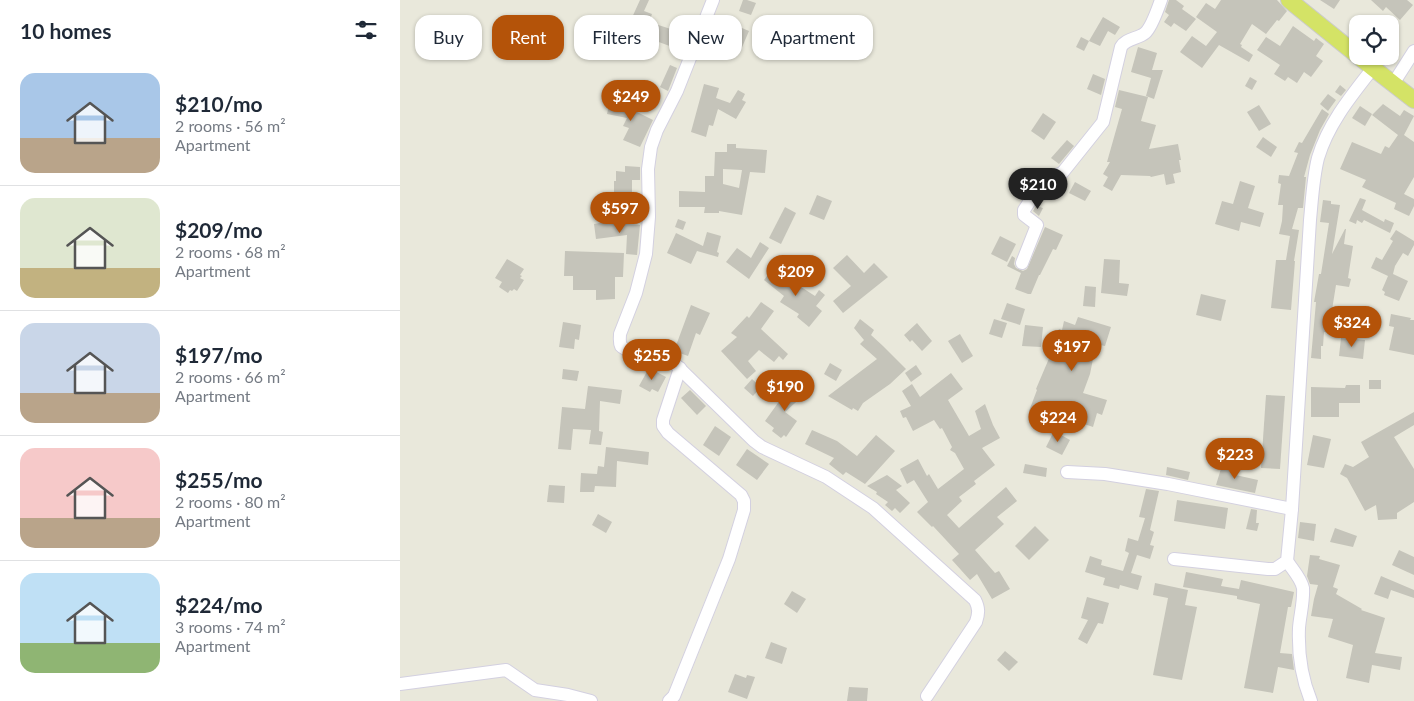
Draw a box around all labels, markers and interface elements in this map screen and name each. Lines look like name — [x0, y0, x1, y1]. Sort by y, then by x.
chip: Buy — [415, 15, 482, 60]
chip: Rent — [492, 15, 564, 60]
chip: Filters — [574, 15, 659, 60]
chip: New — [669, 15, 742, 60]
chip: Apartment — [752, 15, 873, 60]
map controls — [1349, 15, 1399, 65]
button: locate — [1349, 15, 1399, 65]
icon: filters — [352, 16, 380, 44]
text: 10 homes — [20, 18, 111, 43]
pin: $249 — [601, 80, 661, 122]
text: $249 — [612, 86, 650, 105]
text: $210/mo — [175, 91, 263, 116]
icon: home — [60, 93, 120, 153]
text: 2 rooms · 56 m² — [175, 116, 286, 135]
text: Apartment — [175, 135, 250, 154]
pin: $210 — [1008, 168, 1068, 210]
text: $210 — [1019, 174, 1057, 193]
pin: $597 — [590, 192, 650, 234]
text: $597 — [601, 198, 639, 217]
text: $209/mo — [175, 217, 263, 242]
icon: home — [60, 218, 120, 278]
text: 2 rooms · 68 m² — [175, 242, 286, 261]
pin: $209 — [766, 254, 826, 297]
text: Apartment — [175, 261, 250, 280]
text: $209 — [777, 261, 815, 280]
pin: $324 — [1322, 306, 1382, 348]
text: $324 — [1333, 312, 1371, 331]
pin: $197 — [1042, 330, 1102, 372]
text: $197 — [1053, 336, 1091, 355]
pin: $255 — [622, 338, 682, 381]
text: $197/mo — [175, 342, 263, 367]
icon: home — [60, 343, 120, 403]
text: $255 — [633, 345, 671, 364]
text: 2 rooms · 66 m² — [175, 367, 286, 386]
pin: $190 — [755, 370, 815, 412]
text: $190 — [766, 376, 804, 395]
text: Apartment — [175, 386, 250, 405]
pin: $224 — [1028, 400, 1088, 443]
text: $224 — [1039, 407, 1077, 426]
pin: $223 — [1205, 438, 1265, 480]
text: $223 — [1216, 444, 1254, 463]
text: $255/mo — [175, 467, 263, 492]
icon: home — [60, 468, 120, 528]
text: 2 rooms · 80 m² — [175, 492, 286, 511]
text: Apartment — [175, 511, 250, 530]
text: $224/mo — [175, 592, 263, 617]
icon: home — [60, 593, 120, 653]
text: 3 rooms · 74 m² — [175, 617, 286, 636]
text: Apartment — [175, 636, 250, 655]

